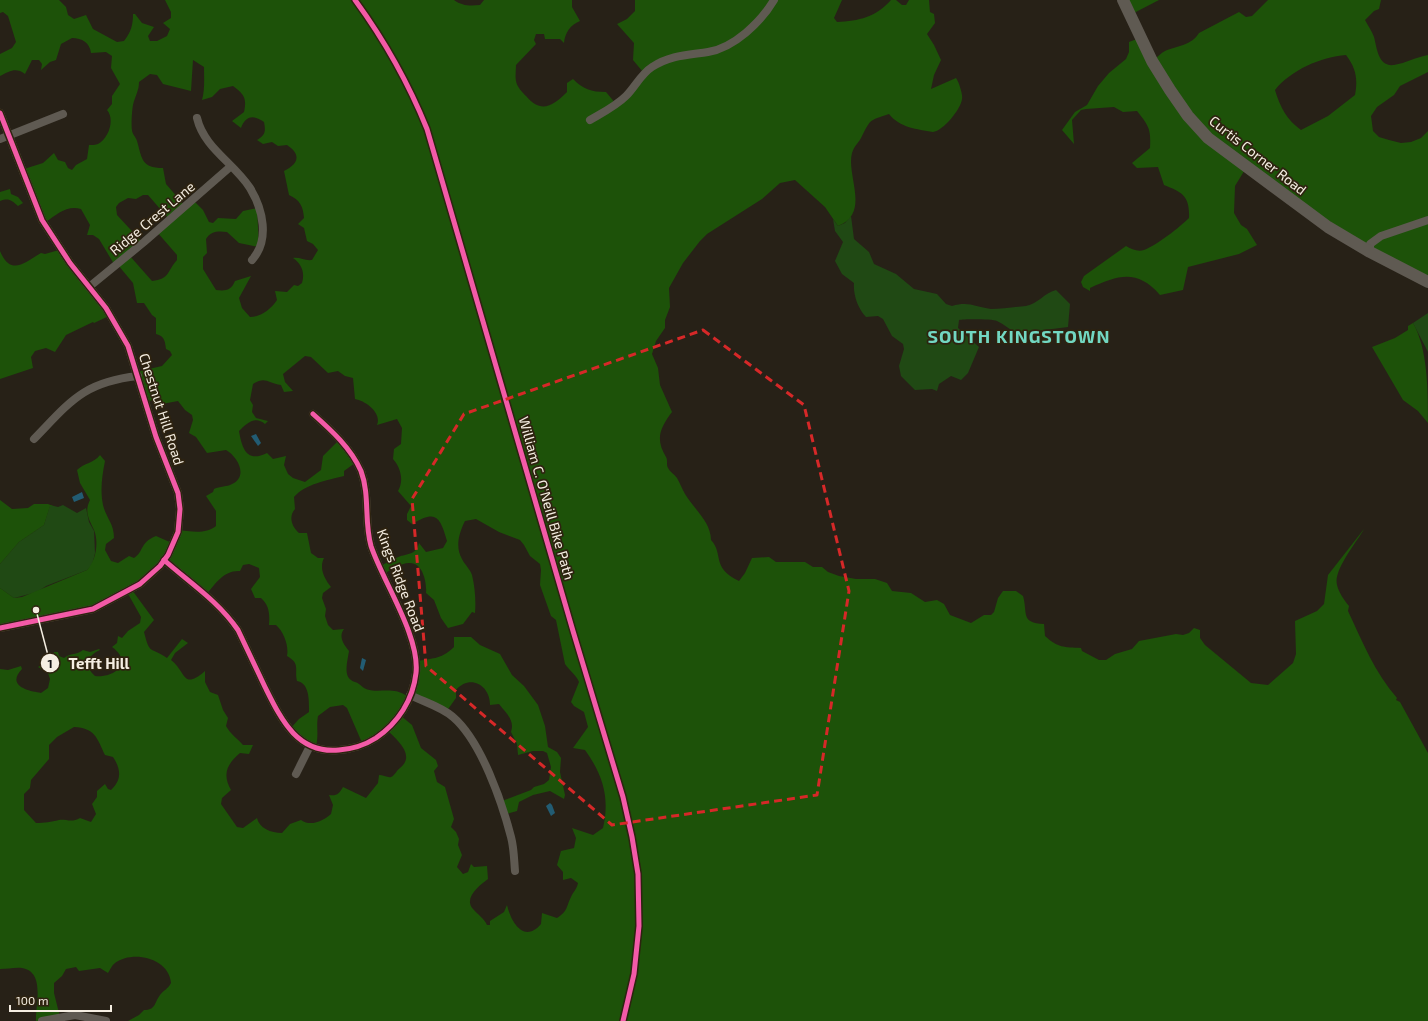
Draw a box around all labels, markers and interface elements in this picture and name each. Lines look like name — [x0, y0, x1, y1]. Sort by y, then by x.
street label: Curtis Corner Road — [1206, 112, 1310, 198]
street label: Ridge Crest Lane — [106, 178, 198, 258]
district label: SOUTH KINGSTOWN — [928, 325, 1110, 347]
street label: Chestnut Hill Road — [136, 351, 188, 467]
street label: William C. O'Neill Bike Path — [516, 414, 578, 582]
street label: Kings Ridge Road — [374, 526, 428, 634]
callout: Tefft Hill — [40, 650, 137, 677]
text: Tefft Hill — [68, 654, 130, 672]
text: 1 — [47, 656, 53, 670]
scale bar — [10, 987, 111, 1013]
text: 100 m — [16, 993, 48, 1007]

